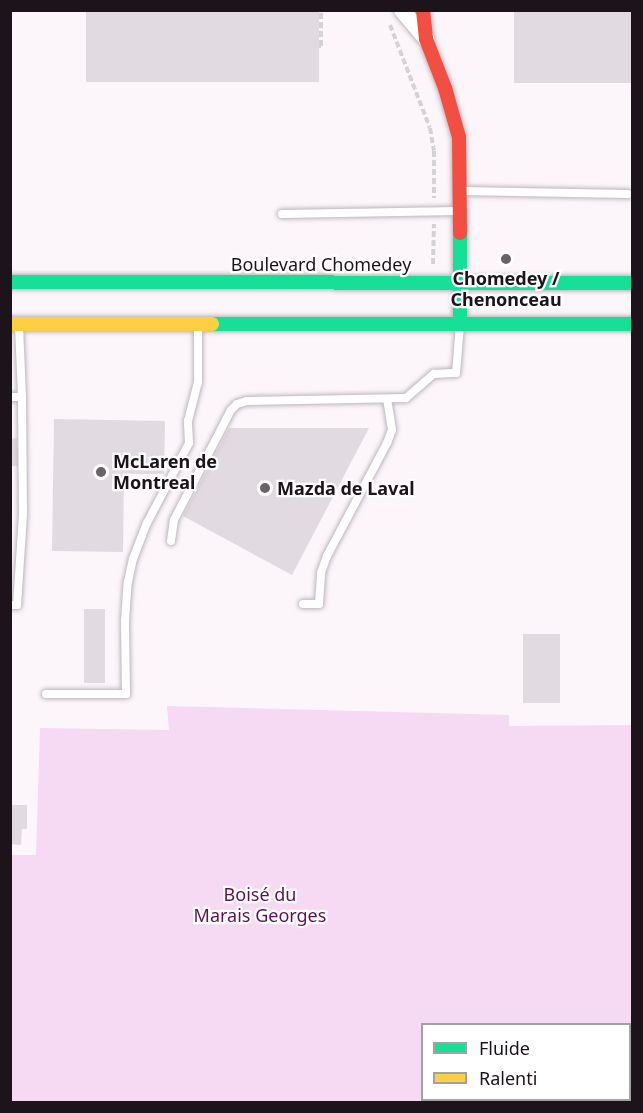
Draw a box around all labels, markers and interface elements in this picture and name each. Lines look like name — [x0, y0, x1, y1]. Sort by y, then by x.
marker: Chomedey / Chenonceau — [499, 252, 513, 266]
street label: Boulevard Chomedey — [231, 253, 411, 275]
place label: Chomedey / Chenonceau — [450, 268, 562, 310]
place label: McLaren de Montreal — [113, 451, 217, 494]
marker: McLaren de Montreal — [94, 465, 108, 479]
place label: Mazda de Laval — [277, 477, 415, 499]
marker: Mazda de Laval — [258, 481, 272, 495]
park label: Boisé du Marais Georges — [194, 884, 326, 926]
legend — [421, 1023, 631, 1101]
text: Fluide — [479, 1036, 530, 1060]
text: Ralenti — [479, 1066, 537, 1090]

